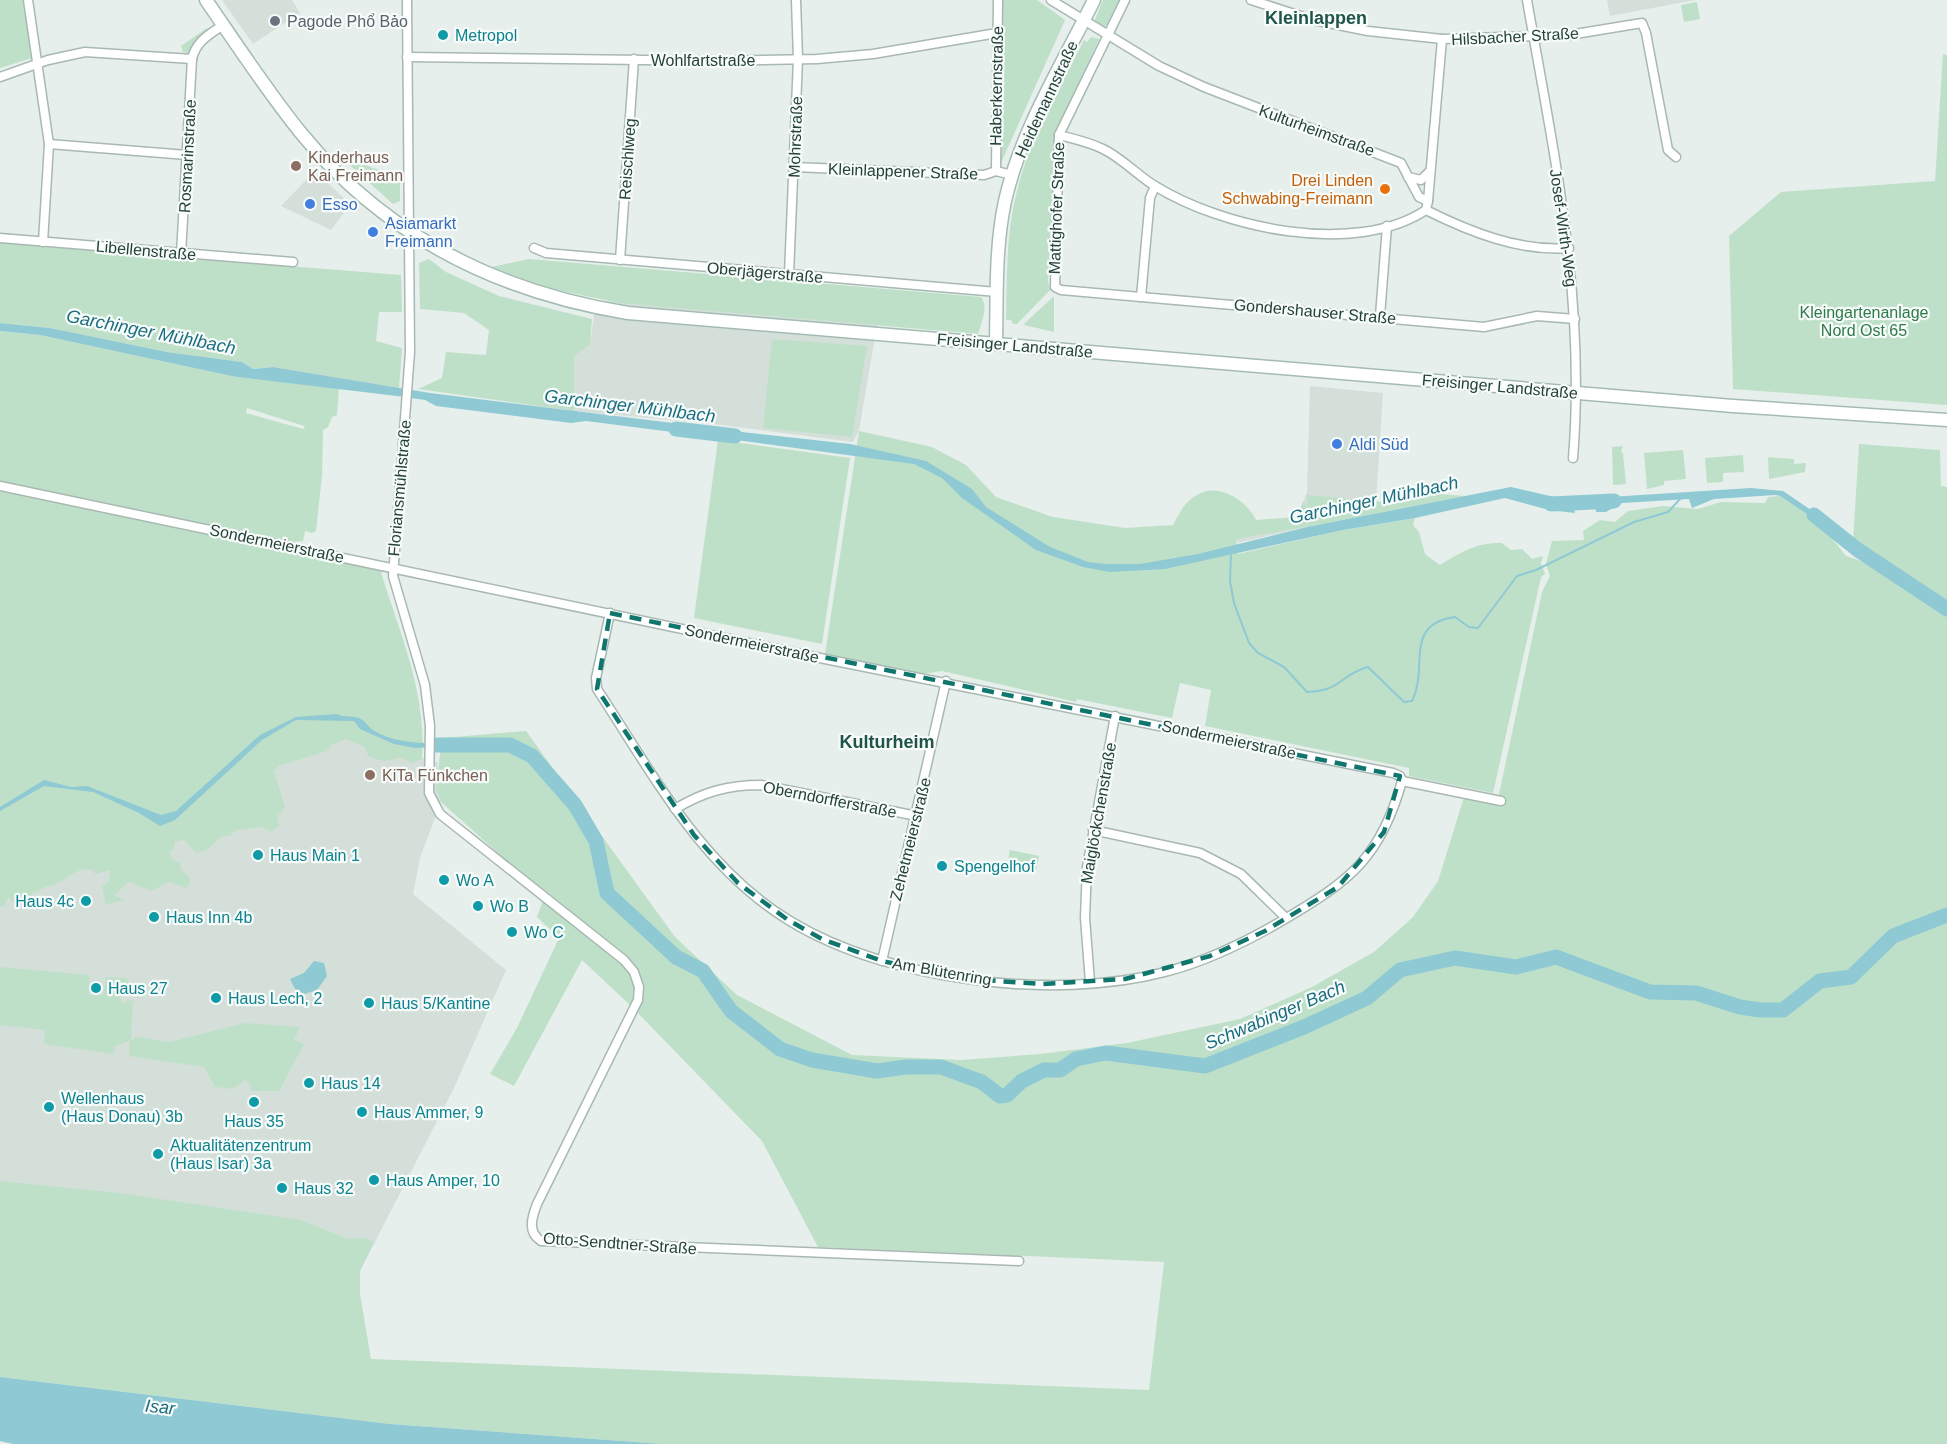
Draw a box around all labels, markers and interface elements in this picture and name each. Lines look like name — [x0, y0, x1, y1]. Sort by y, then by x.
district label: Kleinlappen — [1265, 8, 1367, 28]
place label: Pagode Phổ Bảo — [287, 13, 408, 30]
marker: Pagode Phổ Bảo — [268, 14, 282, 28]
street label: Hilsbacher Straße — [1451, 25, 1580, 48]
street label: Haberkernstraße — [987, 26, 1006, 146]
place label: Metropol — [455, 27, 517, 44]
marker: Metropol — [436, 28, 450, 42]
street label: Heidemannstraße — [1012, 38, 1081, 160]
street label: Wohlfartstraße — [651, 52, 755, 69]
street label: Mohrstraße — [786, 96, 805, 178]
street label: Rosmarinstraße — [176, 99, 199, 213]
street label: Kulturheimstraße — [1257, 102, 1377, 159]
street label: Reischlweg — [616, 118, 639, 200]
street label: Mattighofer Straße — [1046, 141, 1067, 275]
place label: Kinderhaus Kai Freimann — [308, 149, 403, 184]
marker: Kinderhaus Kai Freimann — [289, 159, 303, 173]
street label: Kleinlappener Straße — [828, 160, 978, 183]
street label: Josef-Wirth-Weg — [1547, 168, 1580, 288]
place label: Drei Linden Schwabing-Freimann — [1222, 172, 1373, 207]
marker: Drei Linden Schwabing-Freimann — [1378, 182, 1392, 196]
place label: Esso — [322, 196, 358, 213]
marker: Esso — [303, 197, 317, 211]
place label: Asiamarkt Freimann — [385, 215, 457, 250]
marker: Asiamarkt Freimann — [366, 225, 380, 239]
street label: Libellenstraße — [95, 238, 197, 263]
street label: Oberjägerstraße — [706, 259, 824, 286]
street label: Gondershauser Straße — [1233, 296, 1397, 327]
park label: Kleingartenanlage Nord Ost 65 — [1800, 304, 1929, 339]
water label: Garchinger Mühlbach — [65, 306, 237, 358]
street label: Freisinger Landstraße — [936, 330, 1094, 361]
street label: Freisinger Landstraße — [1421, 371, 1579, 402]
water label: Garchinger Mühlbach — [543, 386, 717, 426]
street label: Floriansmühlstraße — [385, 419, 414, 557]
place label: Aldi Süd — [1349, 436, 1409, 453]
marker: Aldi Süd — [1330, 437, 1344, 451]
water label: Garchinger Mühlbach — [1288, 472, 1460, 528]
street label: Sondermeierstraße — [208, 521, 346, 566]
street label: Sondermeierstraße — [683, 621, 821, 666]
street label: Sondermeierstraße — [1160, 717, 1298, 762]
district label: Kulturheim — [839, 732, 935, 752]
street label: Maiglöckchenstraße — [1078, 741, 1119, 885]
place label: KiTa Fünkchen — [382, 767, 488, 784]
marker: KiTa Fünkchen — [363, 768, 377, 782]
street label: Zehetmeierstraße — [887, 776, 934, 902]
street label: Oberndorfferstraße — [762, 778, 898, 821]
place label: Haus Main 1 — [270, 847, 360, 864]
marker: Haus Main 1 — [251, 848, 265, 862]
place label: Spengelhof — [954, 858, 1036, 875]
marker: Spengelhof — [935, 859, 949, 873]
place label: Wo A — [456, 872, 494, 889]
marker: Wo A — [437, 873, 451, 887]
place label: Haus 4c — [15, 893, 74, 910]
marker: Haus 4c — [79, 894, 93, 908]
place label: Wo B — [490, 898, 529, 915]
marker: Wo B — [471, 899, 485, 913]
place label: Haus Inn 4b — [166, 909, 252, 926]
marker: Haus Inn 4b — [147, 910, 161, 924]
place label: Wo C — [524, 924, 564, 941]
marker: Wo C — [505, 925, 519, 939]
street label: Am Blütenring — [891, 954, 993, 989]
water label: Schwabinger Bach — [1202, 976, 1348, 1054]
place label: Haus 27 — [108, 980, 168, 997]
marker: Haus 27 — [89, 981, 103, 995]
place label: Haus Lech, 2 — [228, 990, 322, 1007]
marker: Haus Lech, 2 — [209, 991, 223, 1005]
place label: Haus 5/Kantine — [381, 995, 491, 1012]
marker: Haus 5/Kantine — [362, 996, 376, 1010]
place label: Haus 14 — [321, 1075, 381, 1092]
marker: Haus 14 — [302, 1076, 316, 1090]
place label: Wellenhaus (Haus Donau) 3b — [61, 1090, 183, 1125]
marker: Haus 35 — [247, 1095, 261, 1109]
marker: Wellenhaus (Haus Donau) 3b — [42, 1100, 56, 1114]
place label: Haus Ammer, 9 — [374, 1104, 483, 1121]
marker: Haus Ammer, 9 — [355, 1105, 369, 1119]
place label: Haus 35 — [224, 1113, 284, 1130]
place label: Aktualitätenzentrum (Haus Isar) 3a — [170, 1137, 311, 1172]
marker: Aktualitätenzentrum (Haus Isar) 3a — [151, 1147, 165, 1161]
place label: Haus Amper, 10 — [386, 1172, 500, 1189]
marker: Haus Amper, 10 — [367, 1173, 381, 1187]
place label: Haus 32 — [294, 1180, 354, 1197]
marker: Haus 32 — [275, 1181, 289, 1195]
street label: Otto-Sendtner-Straße — [543, 1230, 697, 1257]
water label: Isar — [144, 1395, 177, 1419]

